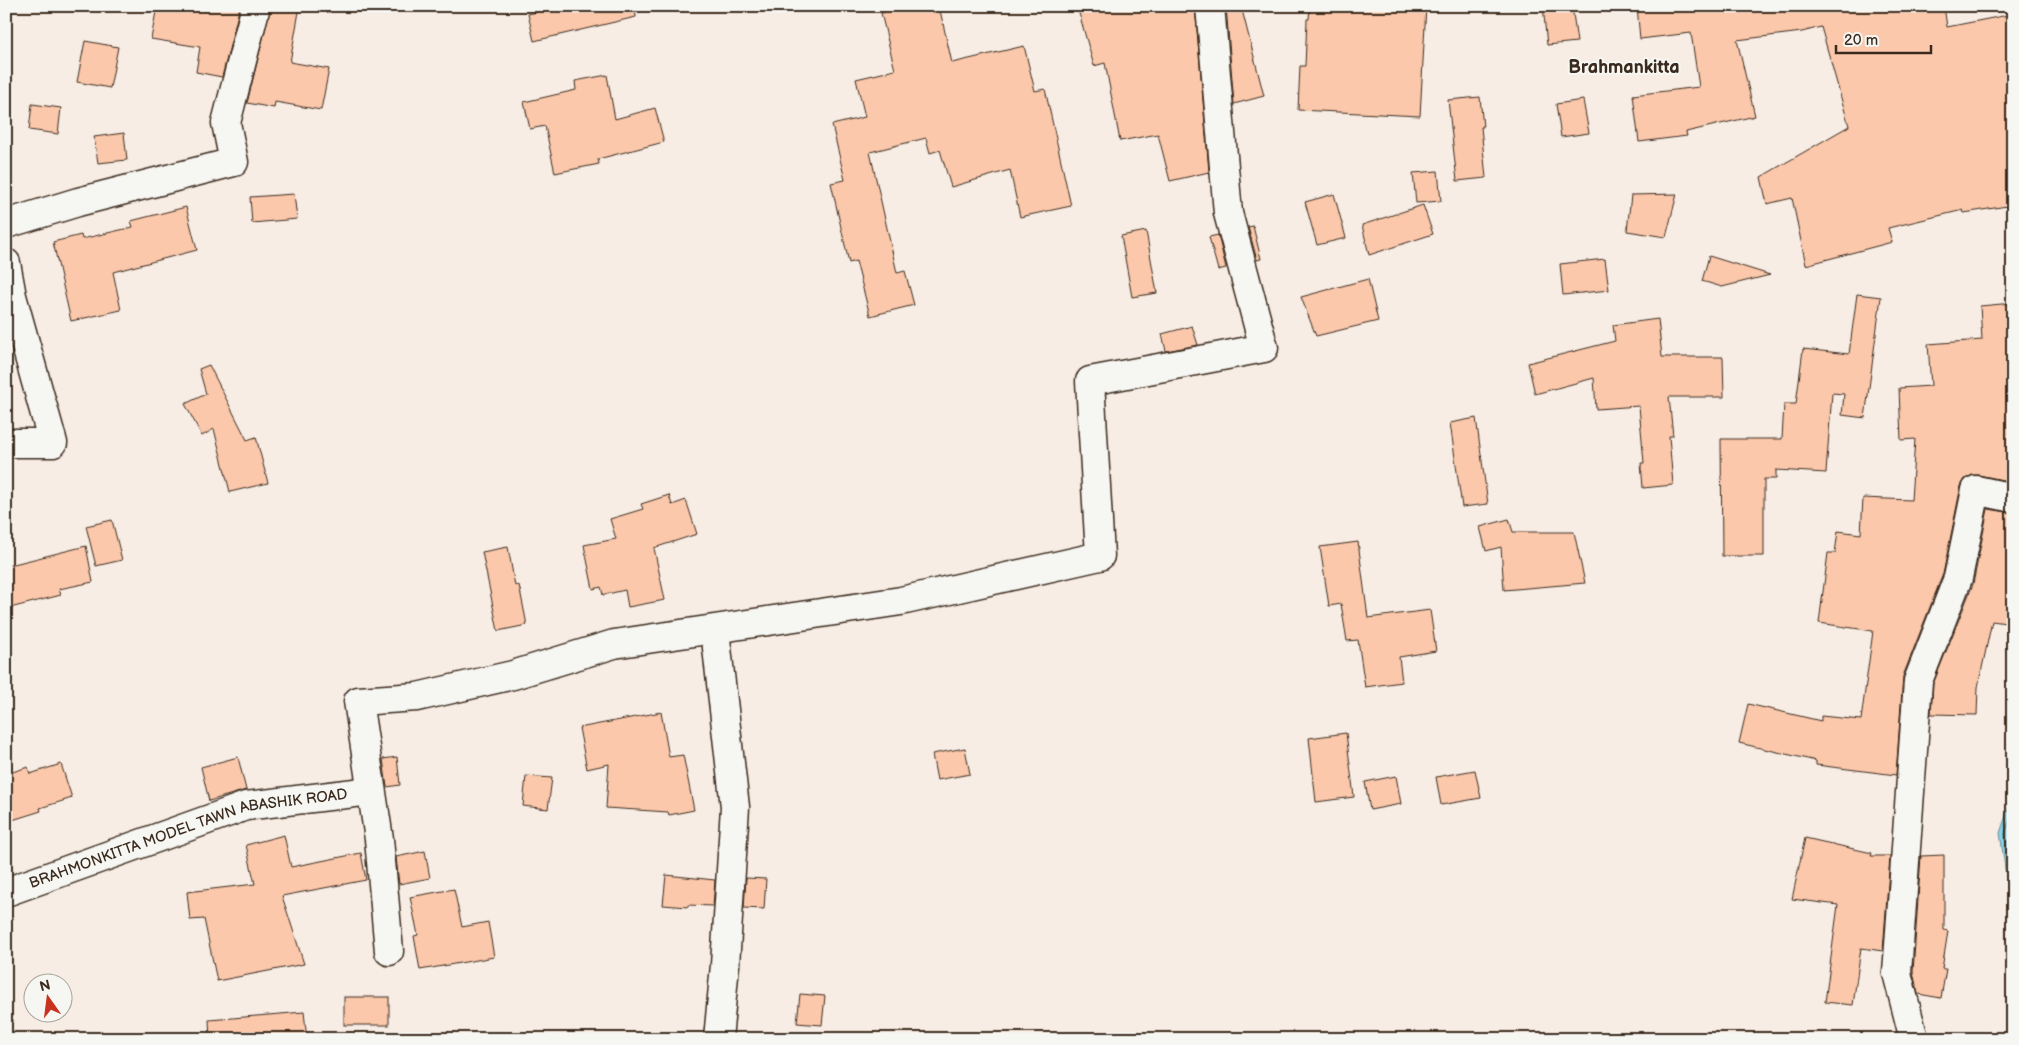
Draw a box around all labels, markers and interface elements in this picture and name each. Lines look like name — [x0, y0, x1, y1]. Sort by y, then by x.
scale bar — [1836, 22, 1932, 54]
text: 20 m — [1844, 31, 1878, 50]
district label: Brahmankitta — [1568, 57, 1680, 78]
street label: BRAHMONKITTA MODEL TAWN ABASHIK ROAD — [26, 784, 348, 892]
north arrow — [22, 972, 72, 1022]
text: N — [38, 976, 52, 995]

